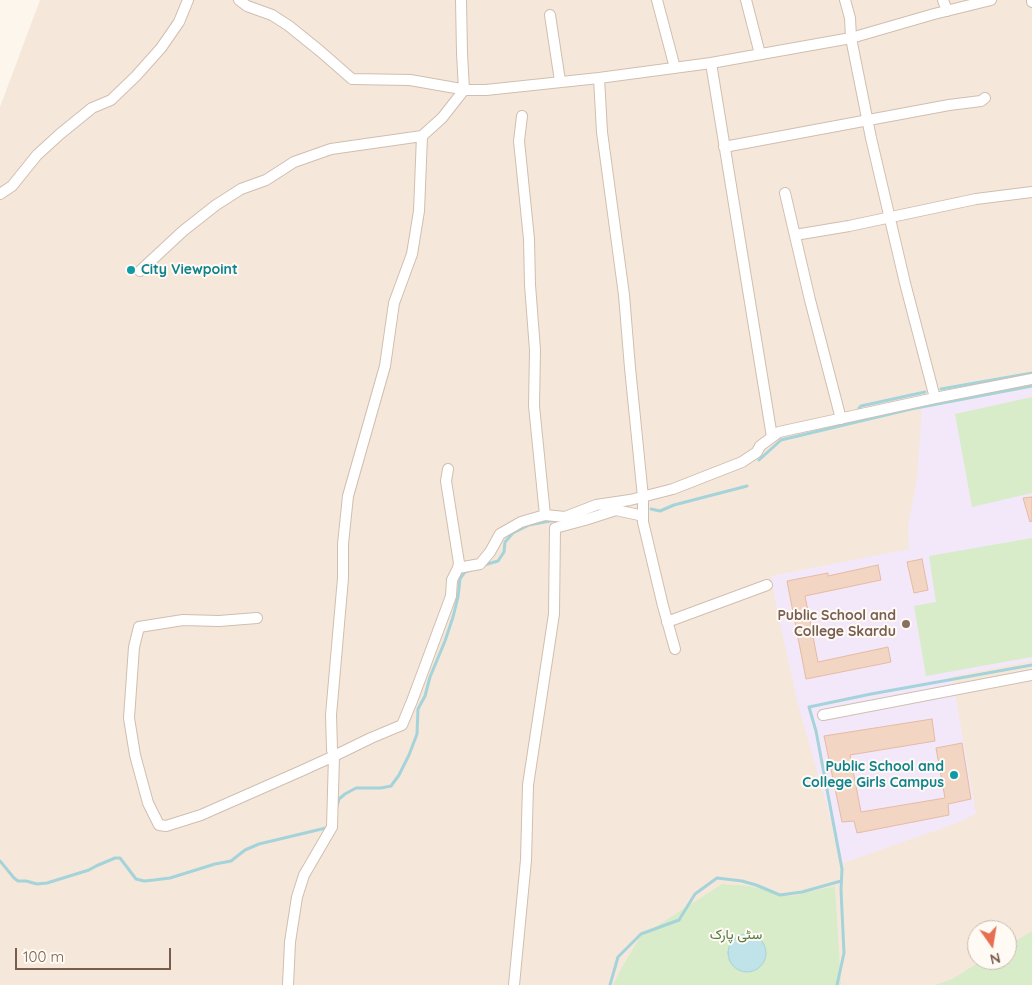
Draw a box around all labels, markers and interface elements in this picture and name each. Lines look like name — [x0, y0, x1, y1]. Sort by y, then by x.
place label: City Viewpoint — [141, 262, 238, 278]
marker: City Viewpoint — [125, 264, 137, 276]
place label: Public School and College Skardu — [777, 608, 896, 640]
marker: Public School and College Skardu — [900, 618, 912, 630]
place label: Public School and College Girls Campus — [802, 759, 944, 792]
marker: Public School and College Girls Campus — [948, 769, 960, 781]
north arrow — [967, 920, 1017, 970]
park label: سٹی پارک — [710, 927, 762, 943]
scale bar — [18, 938, 174, 970]
text: 100 m — [23, 947, 64, 966]
text: N — [988, 949, 1002, 969]

